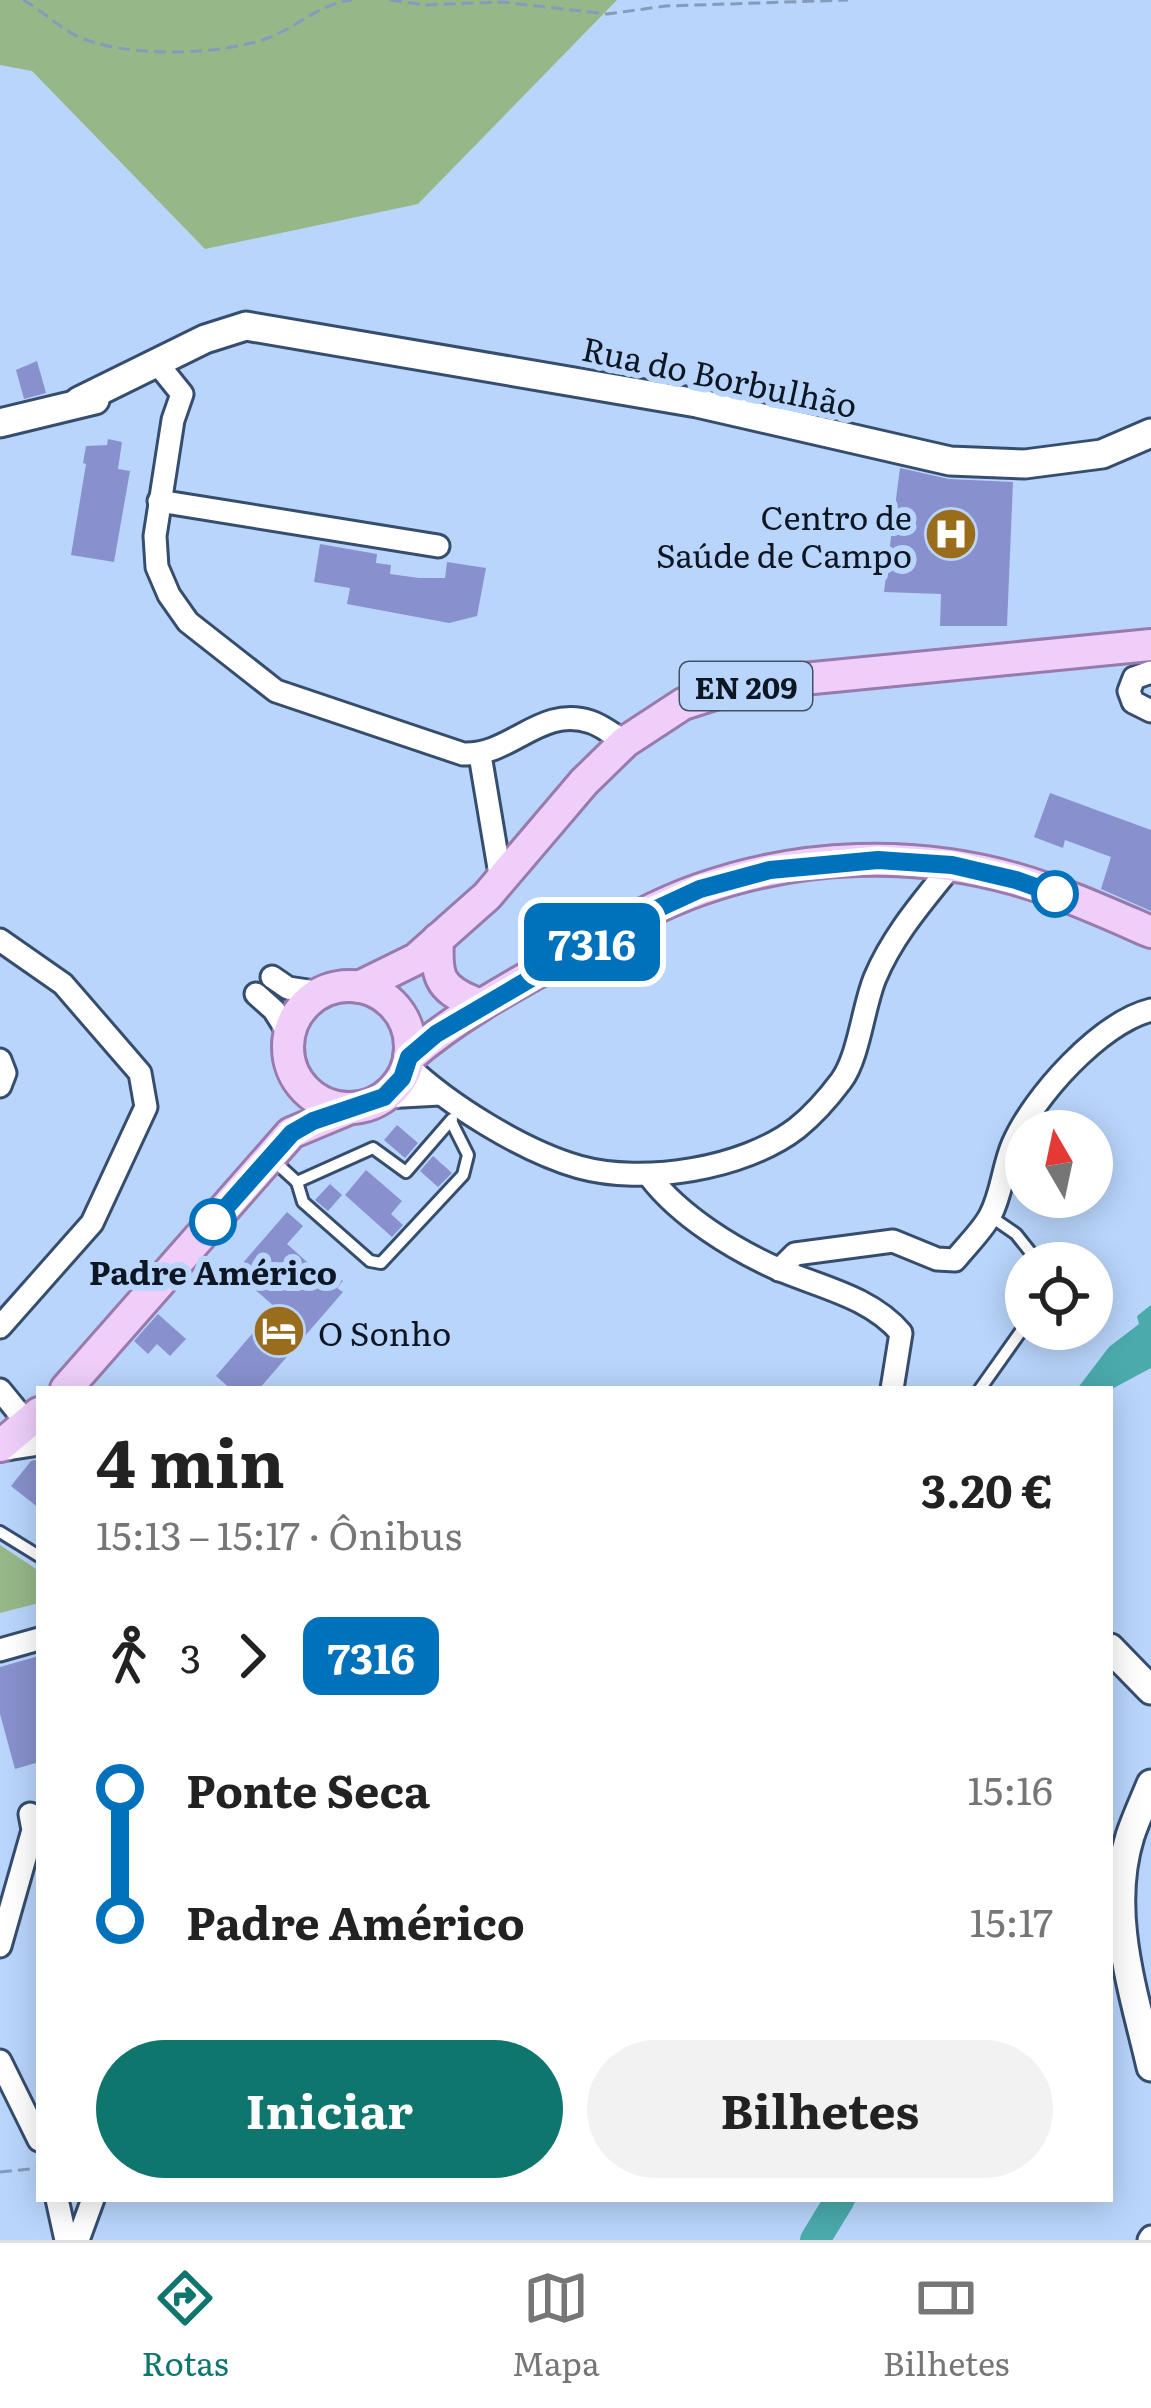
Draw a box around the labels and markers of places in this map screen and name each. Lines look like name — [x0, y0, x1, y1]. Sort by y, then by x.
place label: Centro de Saúde de Campo — [656, 491, 912, 578]
hospital icon: Centro de Saúde de Campo — [923, 506, 979, 562]
unlabelled marker — [1033, 872, 1077, 916]
marker: Padre Américo — [191, 1200, 235, 1244]
place label: Padre Américo — [89, 1246, 337, 1295]
hotel icon: O Sonho — [251, 1303, 307, 1359]
place label: O Sonho — [318, 1307, 451, 1356]

